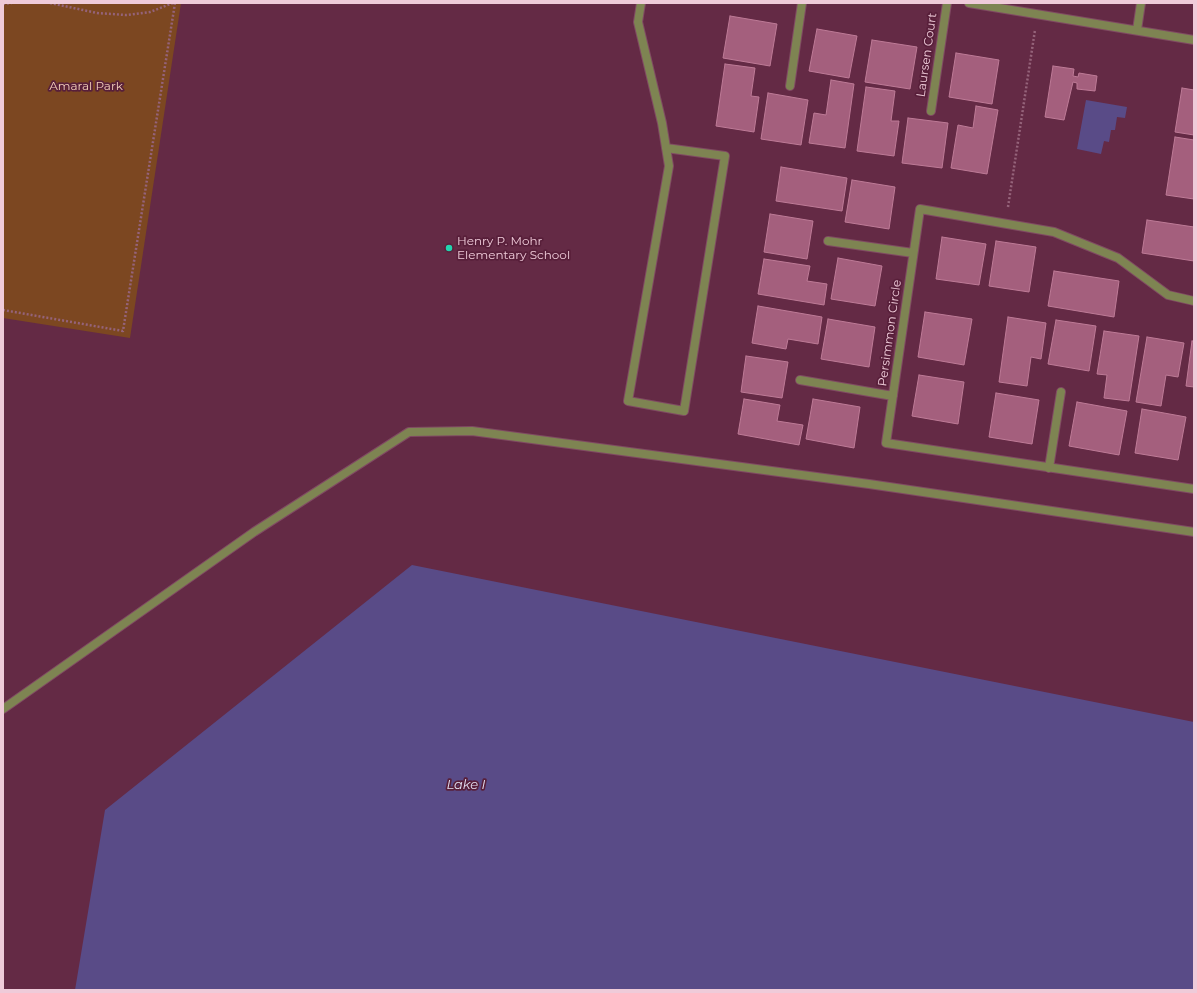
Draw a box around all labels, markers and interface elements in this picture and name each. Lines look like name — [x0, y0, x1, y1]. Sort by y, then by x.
street label: Laursen Court — [914, 12, 940, 98]
park label: Amaral Park — [49, 79, 123, 93]
place label: Henry P. Mohr Elementary School — [457, 234, 570, 262]
marker: Henry P. Mohr Elementary School — [444, 243, 454, 253]
street label: Persimmon Circle — [875, 279, 905, 387]
water label: Lake I — [446, 777, 486, 793]

